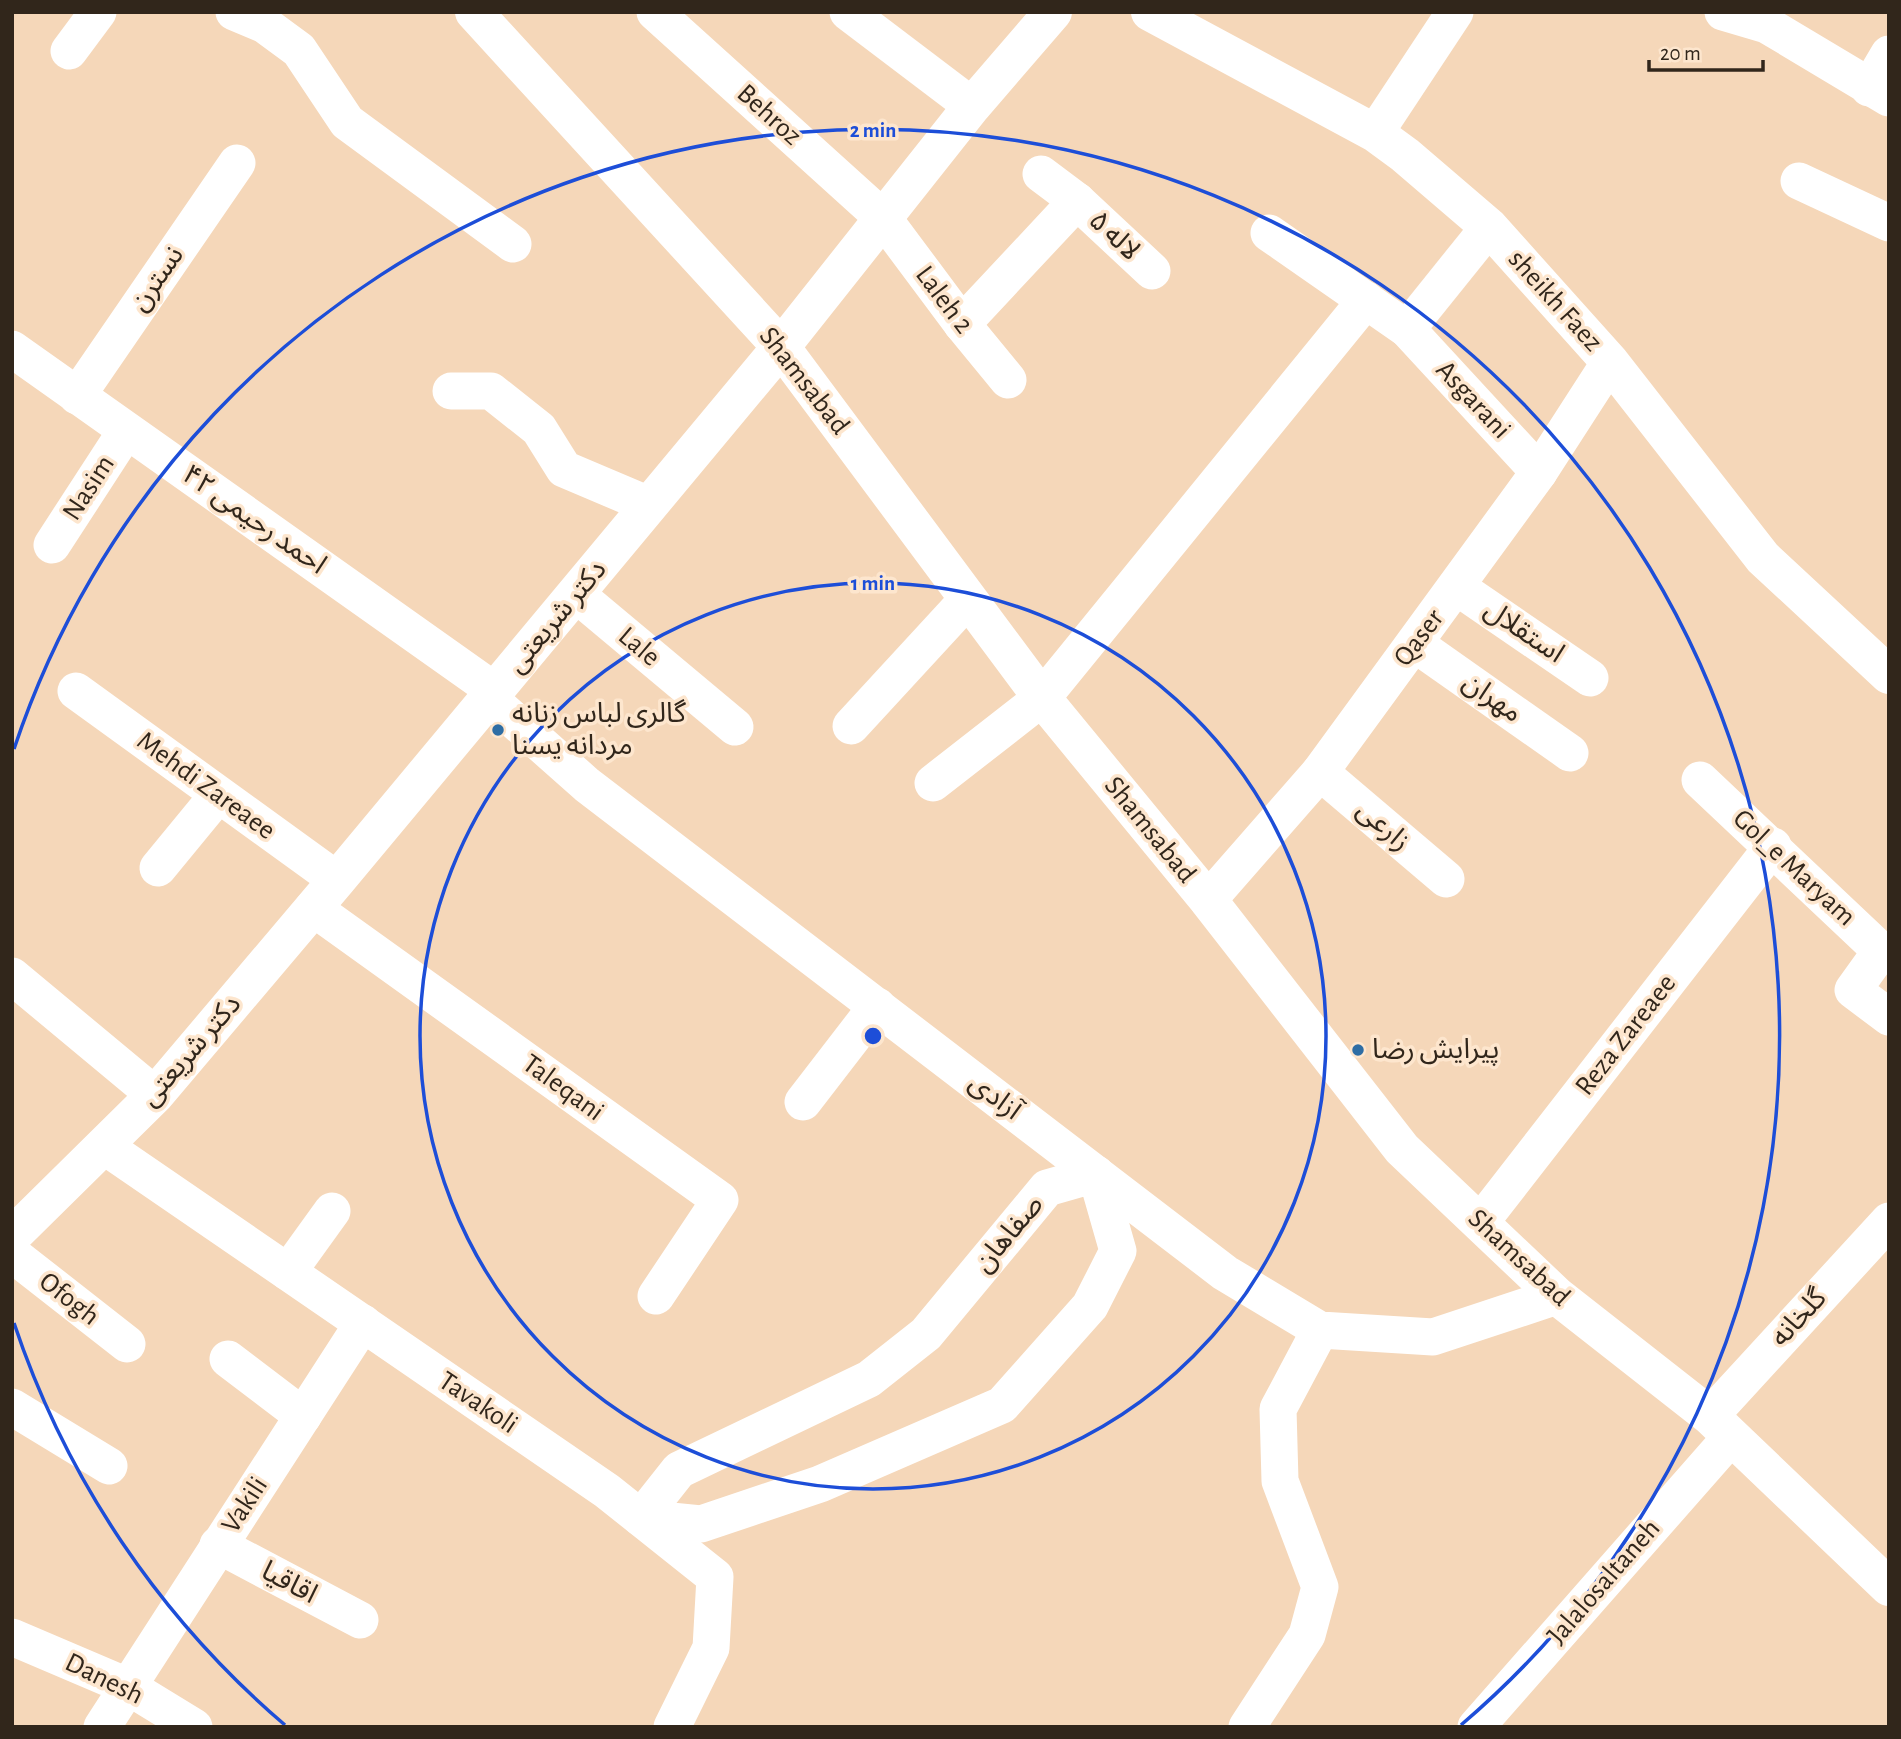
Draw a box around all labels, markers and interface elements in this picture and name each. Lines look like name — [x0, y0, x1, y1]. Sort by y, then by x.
scale bar — [1649, 28, 1763, 72]
text: 20 m — [1660, 43, 1701, 64]
street label: Behroz — [731, 79, 807, 151]
text: 2 min — [850, 120, 896, 141]
street label: لاله ۵ — [1083, 206, 1145, 266]
street label: نسترن — [125, 241, 190, 317]
street label: sheikh Faez — [1503, 245, 1607, 357]
street label: Laleh 2 — [910, 261, 978, 339]
street label: Shamsabad — [754, 322, 854, 440]
street label: Asgarani — [1430, 356, 1516, 444]
street label: Nasim — [58, 451, 120, 525]
street label: ۴۲ احمد رحیمی — [176, 460, 331, 581]
street label: دکتر شریعتی — [502, 555, 613, 679]
text: 1 min — [851, 573, 895, 594]
street label: استقلال — [1479, 595, 1569, 669]
street label: Qaser — [1389, 604, 1449, 672]
street label: Lale — [613, 622, 665, 672]
street label: مهران — [1457, 668, 1527, 729]
place label: گالری لباس زنانه مردانه یسنا — [512, 699, 686, 761]
marker: گالری لباس زنانه مردانه یسنا — [490, 722, 506, 738]
street label: Mehdi Zareaee — [132, 727, 280, 845]
street label: Shamsabad — [1099, 772, 1201, 888]
street label: زارعی — [1350, 796, 1415, 857]
street label: Gol_e Maryam — [1727, 805, 1861, 931]
street label: Reza Zareaee — [1570, 969, 1682, 1101]
street label: دکتر شریعتی — [135, 990, 247, 1113]
centre of rings — [861, 1024, 885, 1048]
place label: پیرایش رضا — [1372, 1036, 1499, 1066]
marker: پیرایش رضا — [1350, 1042, 1366, 1058]
street label: Taleqani — [517, 1049, 609, 1127]
street label: آزادی — [963, 1067, 1029, 1127]
street label: صفاهان — [969, 1190, 1049, 1278]
street label: Shamsabad — [1463, 1204, 1575, 1312]
street label: Ofogh — [34, 1267, 104, 1331]
street label: گلخانه — [1765, 1283, 1832, 1352]
street label: Tavakoli — [433, 1367, 523, 1439]
street label: Vakili — [217, 1472, 273, 1538]
street label: Jalalosaltaneh — [1542, 1514, 1666, 1650]
street label: اقاقیا — [257, 1557, 321, 1609]
street label: Danesh — [61, 1648, 147, 1710]

